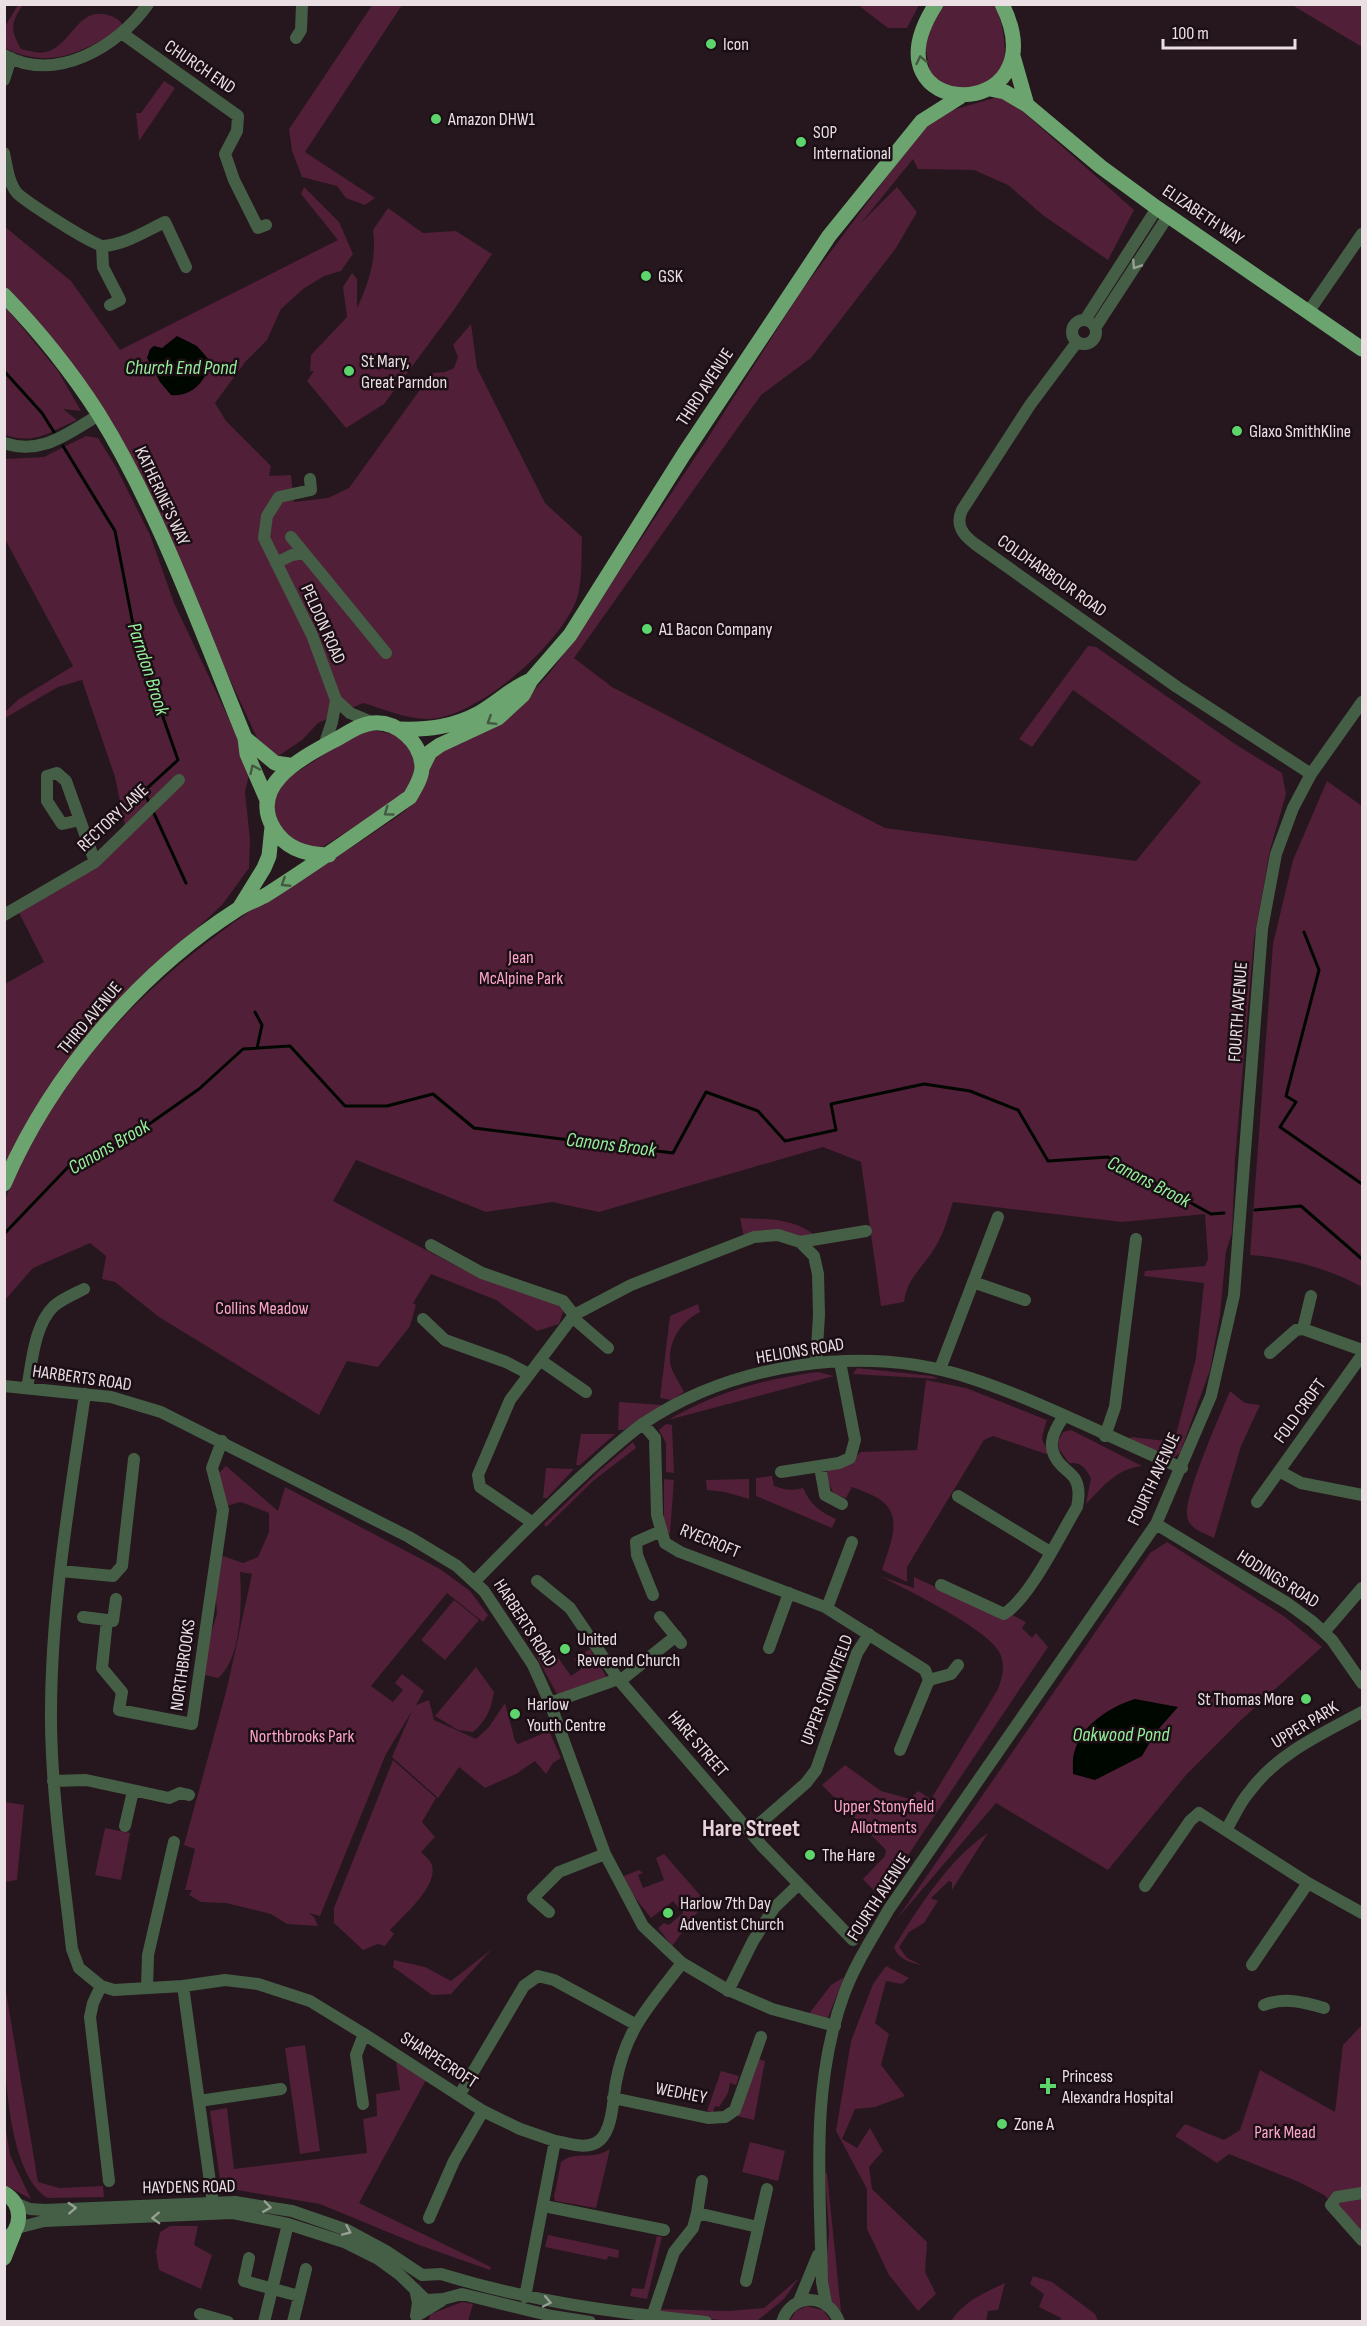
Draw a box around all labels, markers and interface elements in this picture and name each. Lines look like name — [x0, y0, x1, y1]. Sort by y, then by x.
scale bar — [1163, 12, 1295, 50]
text: 100 m — [1172, 23, 1209, 44]
place label: Icon — [723, 34, 749, 55]
street label: CHURCH END — [160, 36, 240, 98]
marker: Icon — [704, 37, 718, 51]
one-way arrow — [915, 56, 928, 66]
place label: Amazon DHW1 — [447, 109, 535, 130]
marker: Amazon DHW1 — [429, 112, 443, 126]
place label: SOP International — [813, 122, 891, 164]
marker: SOP International — [794, 135, 808, 149]
street label: ELIZABETH WAY — [1158, 180, 1248, 250]
one-way arrow — [1132, 258, 1143, 269]
place label: GSK — [658, 266, 684, 287]
marker: GSK — [639, 269, 653, 283]
street label: THIRD AVENUE — [672, 344, 738, 430]
place label: St Mary, Great Parndon — [361, 351, 447, 393]
water label: Church End Pond — [125, 356, 238, 380]
marker: St Mary, Great Parndon — [342, 364, 356, 378]
place label: Glaxo SmithKline — [1249, 421, 1351, 442]
marker: Glaxo SmithKline — [1230, 424, 1244, 438]
street label: KATHERINE'S WAY — [130, 443, 194, 549]
street label: COLDHARBOUR ROAD — [993, 530, 1111, 622]
street label: PELDON ROAD — [296, 581, 350, 667]
place label: A1 Bacon Company — [658, 619, 773, 640]
water label: Parndon Brook — [122, 620, 174, 719]
marker: A1 Bacon Company — [640, 622, 654, 636]
one-way arrow — [487, 714, 498, 725]
one-way arrow — [250, 765, 262, 776]
street label: RECTORY LANE — [73, 780, 153, 856]
one-way arrow — [384, 805, 395, 816]
one-way arrow — [281, 875, 291, 887]
park label: Jean McAlpine Park — [479, 947, 563, 989]
street label: FOURTH AVENUE — [1224, 961, 1252, 1063]
street label: THIRD AVENUE — [54, 977, 126, 1059]
water label: Canons Brook — [64, 1114, 155, 1180]
water label: Canons Brook — [565, 1128, 658, 1162]
water label: Canons Brook — [1103, 1151, 1195, 1213]
park label: Collins Meadow — [215, 1298, 309, 1319]
street label: HELIONS ROAD — [754, 1334, 846, 1368]
street label: HARBERTS ROAD — [31, 1361, 133, 1395]
street label: FOLD CROFT — [1270, 1375, 1330, 1447]
street label: FOURTH AVENUE — [1123, 1429, 1185, 1529]
street label: RYECROFT — [677, 1519, 743, 1563]
street label: HODINGS ROAD — [1233, 1546, 1323, 1612]
street label: HARBERTS ROAD — [489, 1575, 561, 1671]
street label: NORTHBROOKS — [166, 1618, 200, 1712]
place label: United Reverend Church — [577, 1629, 680, 1671]
street label: UPPER STONYFIELD — [796, 1632, 858, 1748]
marker: United Reverend Church — [558, 1642, 572, 1656]
place label: St Thomas More — [1198, 1689, 1294, 1710]
marker: St Thomas More — [1299, 1692, 1313, 1706]
place label: Harlow Youth Centre — [527, 1694, 606, 1736]
street label: UPPER PARK — [1268, 1697, 1343, 1753]
marker: Harlow Youth Centre — [508, 1707, 522, 1721]
street label: HARE STREET — [664, 1707, 732, 1781]
water label: Oakwood Pond — [1073, 1723, 1170, 1747]
park label: Northbrooks Park — [250, 1726, 355, 1747]
park label: Upper Stonyfield Allotments — [834, 1796, 934, 1838]
district label: Hare Street — [702, 1814, 800, 1843]
place label: The Hare — [822, 1845, 875, 1866]
marker: The Hare — [803, 1848, 817, 1862]
street label: FOURTH AVENUE — [843, 1849, 915, 1945]
place label: Harlow 7th Day Adventist Church — [679, 1893, 784, 1935]
marker: Harlow 7th Day Adventist Church — [661, 1906, 675, 1920]
street label: SHARPECROFT — [396, 2027, 482, 2093]
place label: Princess Alexandra Hospital — [1061, 2066, 1173, 2108]
marker: Princess Alexandra Hospital — [1039, 2077, 1057, 2095]
street label: WEDHEY — [653, 2078, 709, 2108]
place label: Zone A — [1014, 2114, 1054, 2135]
marker: Zone A — [995, 2117, 1009, 2131]
park label: Park Mead — [1254, 2122, 1316, 2143]
street label: HAYDENS ROAD — [142, 2176, 236, 2198]
one-way arrow — [262, 2200, 271, 2212]
one-way arrow — [68, 2202, 77, 2215]
one-way arrow — [152, 2211, 161, 2224]
one-way arrow — [340, 2223, 351, 2235]
one-way arrow — [542, 2295, 552, 2308]

